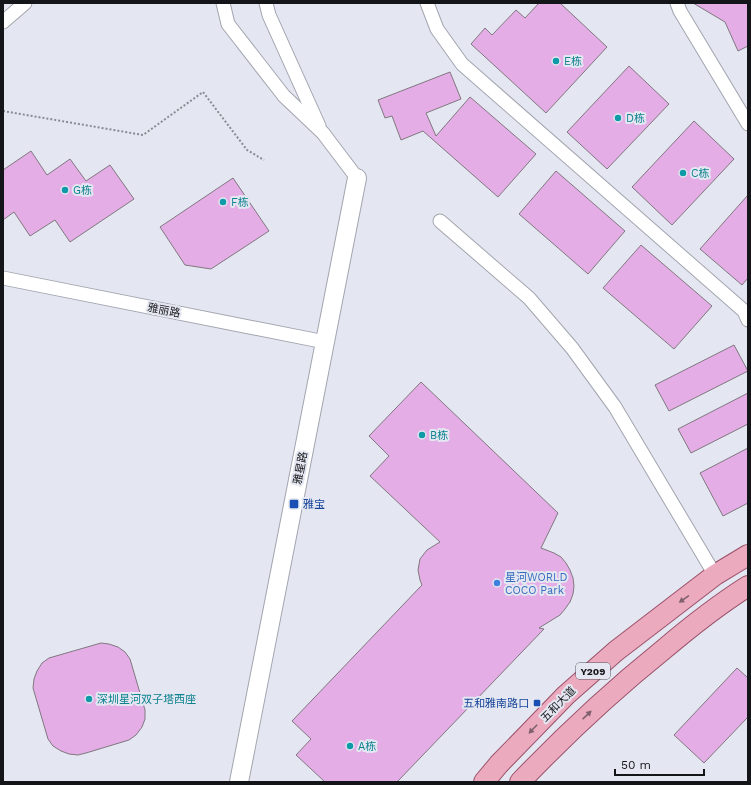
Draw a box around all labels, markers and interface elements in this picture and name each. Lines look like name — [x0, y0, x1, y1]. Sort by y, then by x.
place label: E栋 — [564, 55, 582, 68]
marker: E栋 — [551, 56, 561, 66]
place label: D栋 — [626, 112, 645, 125]
marker: D栋 — [613, 113, 623, 123]
place label: C栋 — [691, 167, 710, 180]
marker: C栋 — [678, 168, 688, 178]
place label: G栋 — [73, 184, 92, 197]
marker: G栋 — [60, 185, 70, 195]
place label: F栋 — [231, 196, 249, 209]
marker: F栋 — [218, 197, 228, 207]
street label: 雅丽路 — [146, 301, 181, 320]
place label: B栋 — [430, 429, 448, 442]
marker: B栋 — [417, 430, 427, 440]
street label: 雅星路 — [291, 451, 310, 486]
marker: 雅宝 — [288, 498, 300, 510]
place label: 雅宝 — [303, 498, 325, 511]
place label: 星河WORLD COCO Park — [505, 571, 568, 597]
marker: 星河WORLD COCO Park — [492, 578, 502, 588]
one-way arrow — [679, 595, 690, 603]
road number: Y209 — [576, 663, 610, 679]
street label: 五和大道 — [538, 684, 579, 725]
place label: 深圳星河双子塔西座 — [97, 693, 196, 706]
marker: 深圳星河双子塔西座 — [84, 694, 94, 704]
place label: 五和雅南路口 — [463, 697, 529, 710]
marker: 五和雅南路口 — [532, 698, 542, 708]
one-way arrow — [582, 710, 592, 719]
one-way arrow — [528, 724, 538, 734]
place label: A栋 — [358, 740, 376, 753]
marker: A栋 — [345, 741, 355, 751]
scale bar — [615, 751, 704, 777]
text: 50 m — [621, 758, 651, 772]

